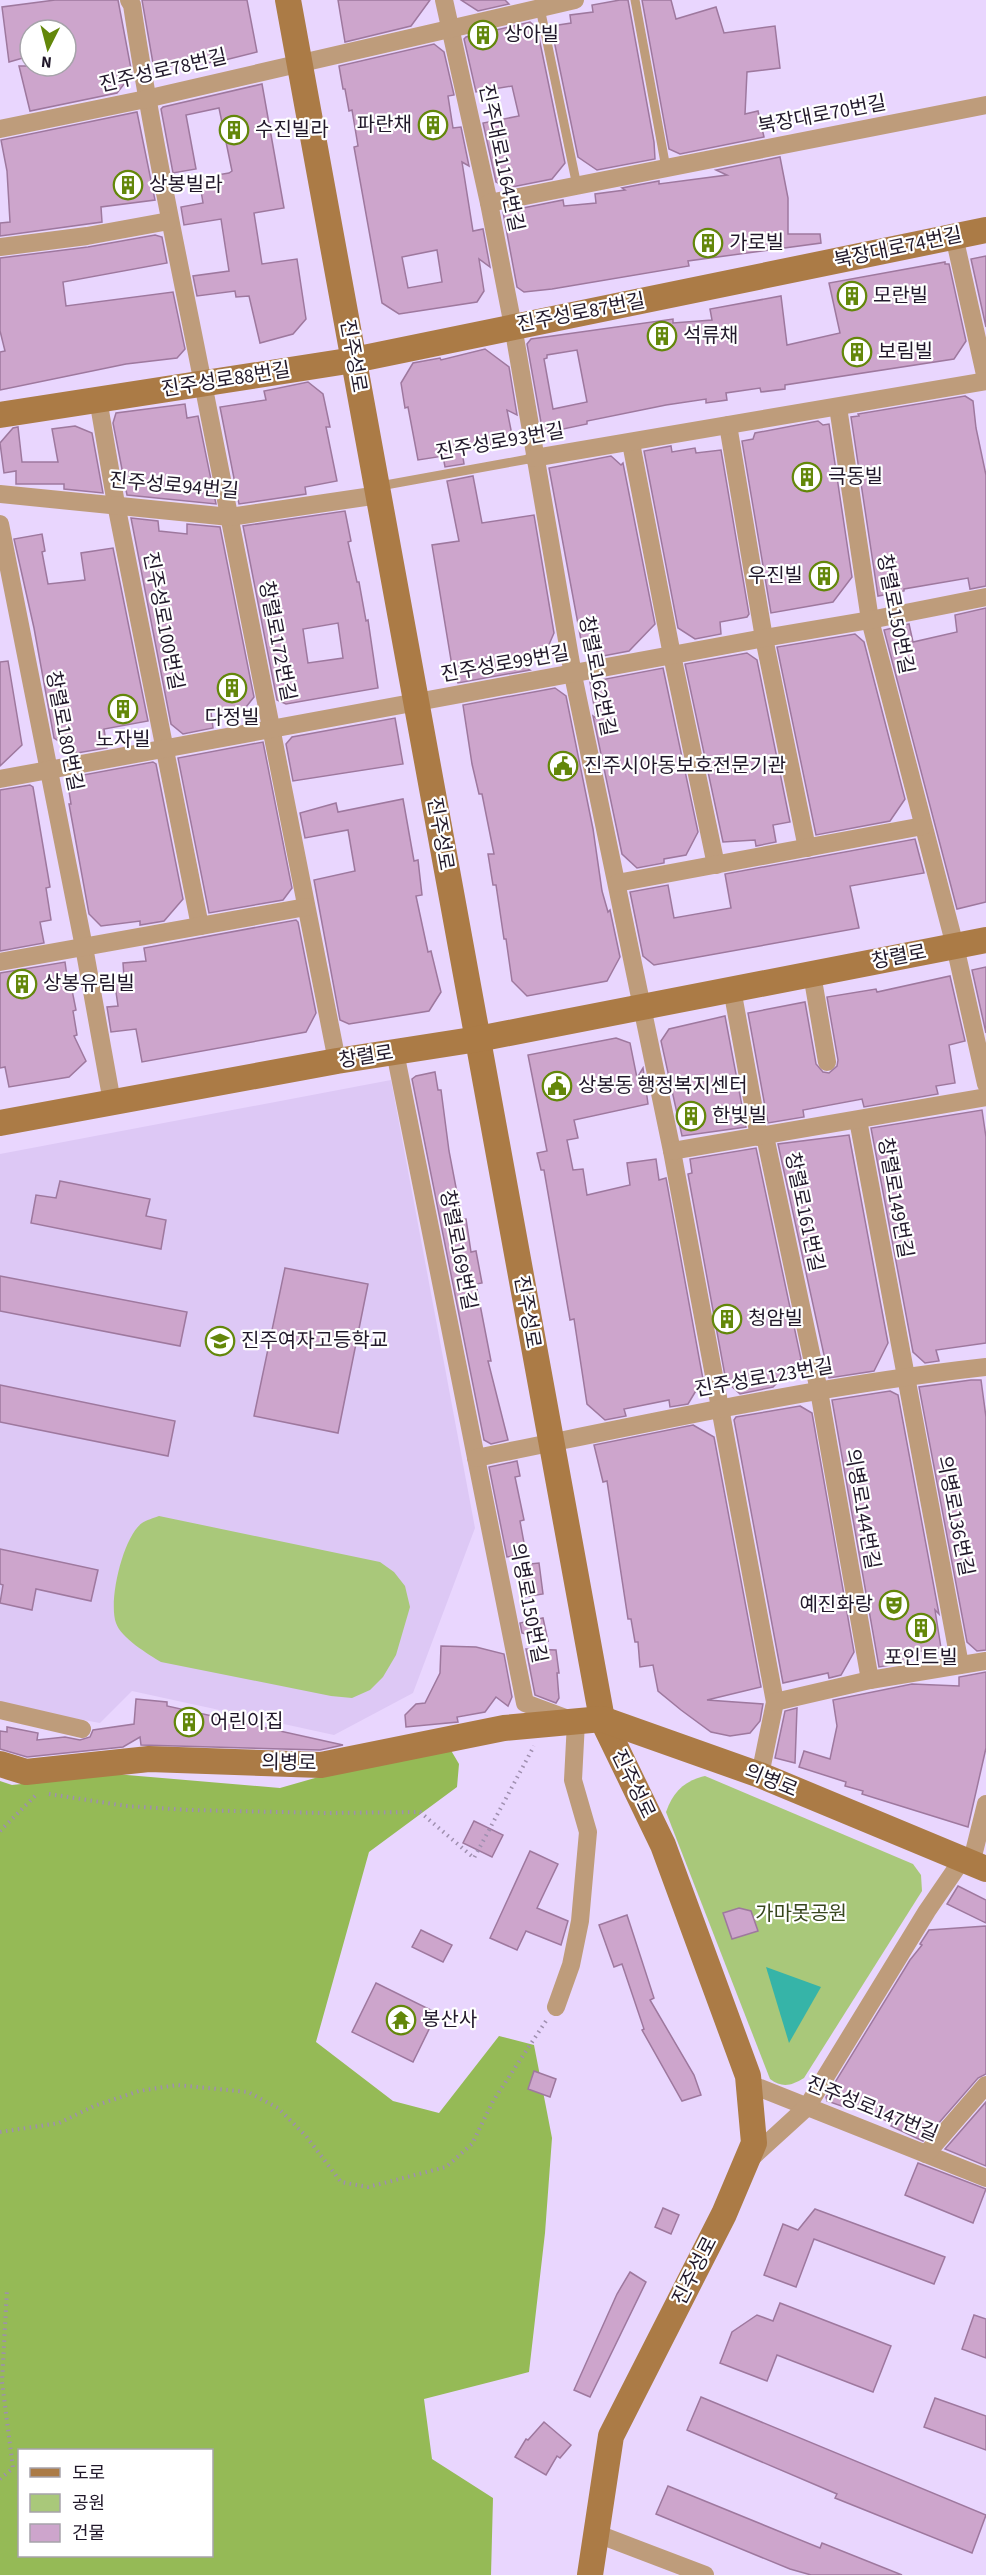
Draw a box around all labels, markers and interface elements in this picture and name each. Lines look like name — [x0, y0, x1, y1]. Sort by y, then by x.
north arrow — [18, 18, 78, 78]
building icon: 상아빌 — [467, 19, 499, 51]
place label: 상아빌 — [504, 21, 559, 49]
street label: 진주성로78번길 — [96, 43, 230, 99]
text: N — [40, 50, 53, 73]
street label: 진주대로1164번길 — [472, 82, 530, 234]
street label: 북장대로70번길 — [755, 89, 889, 141]
building icon: 파란채 — [417, 109, 449, 141]
place label: 파란채 — [357, 111, 412, 139]
building icon: 수진빌라 — [218, 114, 250, 146]
place label: 수진빌라 — [255, 116, 329, 144]
building icon: 상봉빌라 — [112, 169, 144, 201]
place label: 상봉빌라 — [149, 171, 223, 199]
street label: 북장대로74번길 — [831, 221, 965, 275]
building icon: 가로빌 — [692, 227, 724, 259]
place label: 가로빌 — [729, 229, 784, 257]
building icon: 모란빌 — [836, 280, 868, 312]
place label: 모란빌 — [873, 282, 928, 310]
street label: 진주성로87번길 — [514, 287, 648, 339]
street label: 진주성로 — [333, 317, 373, 395]
building icon: 석류채 — [646, 320, 678, 352]
place label: 석류채 — [683, 322, 738, 350]
building icon: 보림빌 — [841, 336, 873, 368]
place label: 보림빌 — [878, 338, 933, 366]
street label: 진주성로88번길 — [159, 356, 293, 404]
street label: 진주성로93번길 — [433, 417, 567, 467]
building icon: 극동빌 — [791, 461, 823, 493]
place label: 극동빌 — [828, 463, 883, 491]
street label: 진주성로94번길 — [108, 466, 240, 506]
street label: 진주성로100번길 — [136, 549, 190, 693]
street label: 창렬로150번길 — [870, 552, 920, 676]
building icon: 우진빌 — [808, 560, 840, 592]
place label: 우진빌 — [748, 562, 803, 590]
street label: 창렬로172번길 — [252, 579, 302, 703]
street label: 창렬로162번길 — [572, 614, 622, 738]
street label: 진주성로99번길 — [438, 639, 572, 689]
street label: 창렬로180번길 — [39, 669, 89, 793]
building icon: 다정빌 — [216, 672, 248, 704]
building icon: 노자빌 — [107, 693, 139, 725]
place label: 다정빌 — [204, 704, 260, 732]
place label: 노자빌 — [95, 726, 151, 754]
public building icon: 진주시아동보호전문기관 — [547, 750, 579, 782]
place label: 진주시아동보호전문기관 — [584, 752, 786, 780]
street label: 진주성로 — [420, 795, 460, 873]
street label: 창렬로 — [869, 938, 929, 976]
building icon: 상봉유림빌 — [6, 968, 38, 1000]
place label: 상봉유림빌 — [43, 970, 135, 998]
street label: 창렬로 — [337, 1039, 395, 1075]
public building icon: 상봉동 행정복지센터 — [541, 1070, 573, 1102]
place label: 상봉동 행정복지센터 — [578, 1072, 748, 1100]
building icon: 한빛빌 — [675, 1100, 707, 1132]
place label: 한빛빌 — [712, 1102, 767, 1130]
street label: 창렬로149번길 — [871, 1136, 919, 1260]
street label: 창렬로161번길 — [778, 1150, 830, 1274]
street label: 창렬로169번길 — [433, 1188, 483, 1312]
street label: 진주성로 — [507, 1273, 547, 1351]
building icon: 청암빌 — [711, 1303, 743, 1335]
place label: 청암빌 — [748, 1305, 803, 1333]
school or university icon: 진주여자고등학교 — [204, 1325, 236, 1357]
place label: 진주여자고등학교 — [241, 1327, 388, 1355]
street label: 진주성로123번길 — [693, 1352, 835, 1404]
street label: 의병로144번길 — [838, 1447, 886, 1571]
street label: 의병로136번길 — [930, 1454, 980, 1578]
street label: 의병로150번길 — [503, 1541, 553, 1665]
theatre icon: 예진화랑 — [878, 1589, 910, 1621]
place label: 예진화랑 — [799, 1591, 873, 1619]
building icon: 포인트빌 — [905, 1612, 937, 1644]
place label: 포인트빌 — [884, 1644, 958, 1672]
building icon: 어린이집 — [173, 1706, 205, 1738]
place label: 어린이집 — [210, 1708, 284, 1736]
street label: 진주성로 — [604, 1745, 662, 1823]
street label: 의병로 — [261, 1749, 317, 1777]
street label: 의병로 — [740, 1758, 802, 1804]
park label: 가마못공원 — [755, 1900, 847, 1928]
temple icon: 봉산사 — [385, 2004, 417, 2036]
place label: 봉산사 — [422, 2006, 477, 2034]
street label: 진주성로147번길 — [802, 2070, 942, 2148]
street label: 진주성로 — [666, 2232, 724, 2310]
legend — [18, 2449, 213, 2557]
text: 도로 — [72, 2461, 105, 2486]
text: 공원 — [72, 2491, 105, 2516]
text: 건물 — [72, 2521, 105, 2546]

